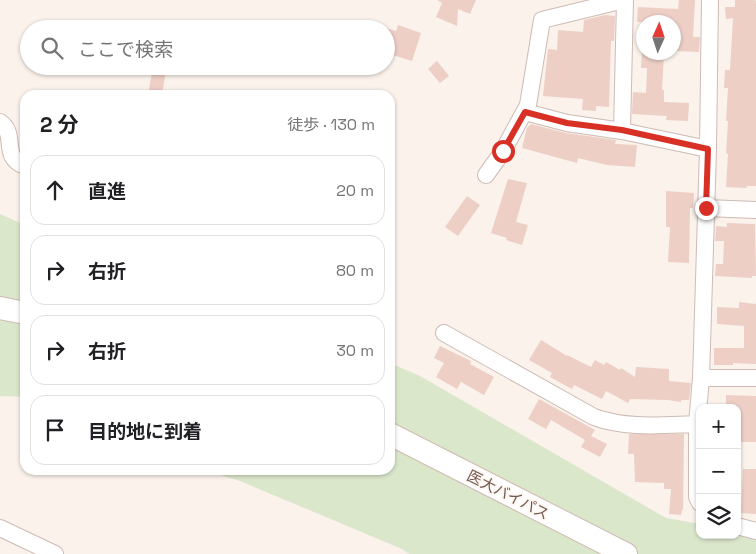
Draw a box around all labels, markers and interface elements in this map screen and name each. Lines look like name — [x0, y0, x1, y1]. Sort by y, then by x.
north arrow — [636, 15, 681, 60]
search box — [20, 20, 395, 75]
icon: search — [38, 34, 66, 62]
text: ここで検索 — [78, 37, 173, 62]
text: 2 分 — [40, 111, 79, 138]
text: 徒歩 · 130 m — [287, 114, 375, 135]
route start — [492, 140, 515, 163]
icon: ahead — [41, 176, 69, 204]
text: 直進 — [88, 179, 126, 204]
text: 20 m — [336, 180, 374, 201]
route end — [695, 197, 718, 220]
icon: right — [41, 256, 69, 284]
text: 右折 — [88, 259, 126, 284]
text: 80 m — [336, 260, 374, 281]
icon: right — [41, 336, 69, 364]
text: 右折 — [88, 339, 126, 364]
text: 30 m — [336, 340, 374, 361]
map controls — [696, 404, 741, 539]
button: + — [696, 404, 741, 449]
icon: arrive — [41, 416, 69, 444]
text: 目的地に到着 — [88, 419, 202, 444]
button: − — [696, 449, 741, 494]
street label: 医大バイパス — [464, 466, 553, 523]
button: layers — [696, 494, 741, 539]

